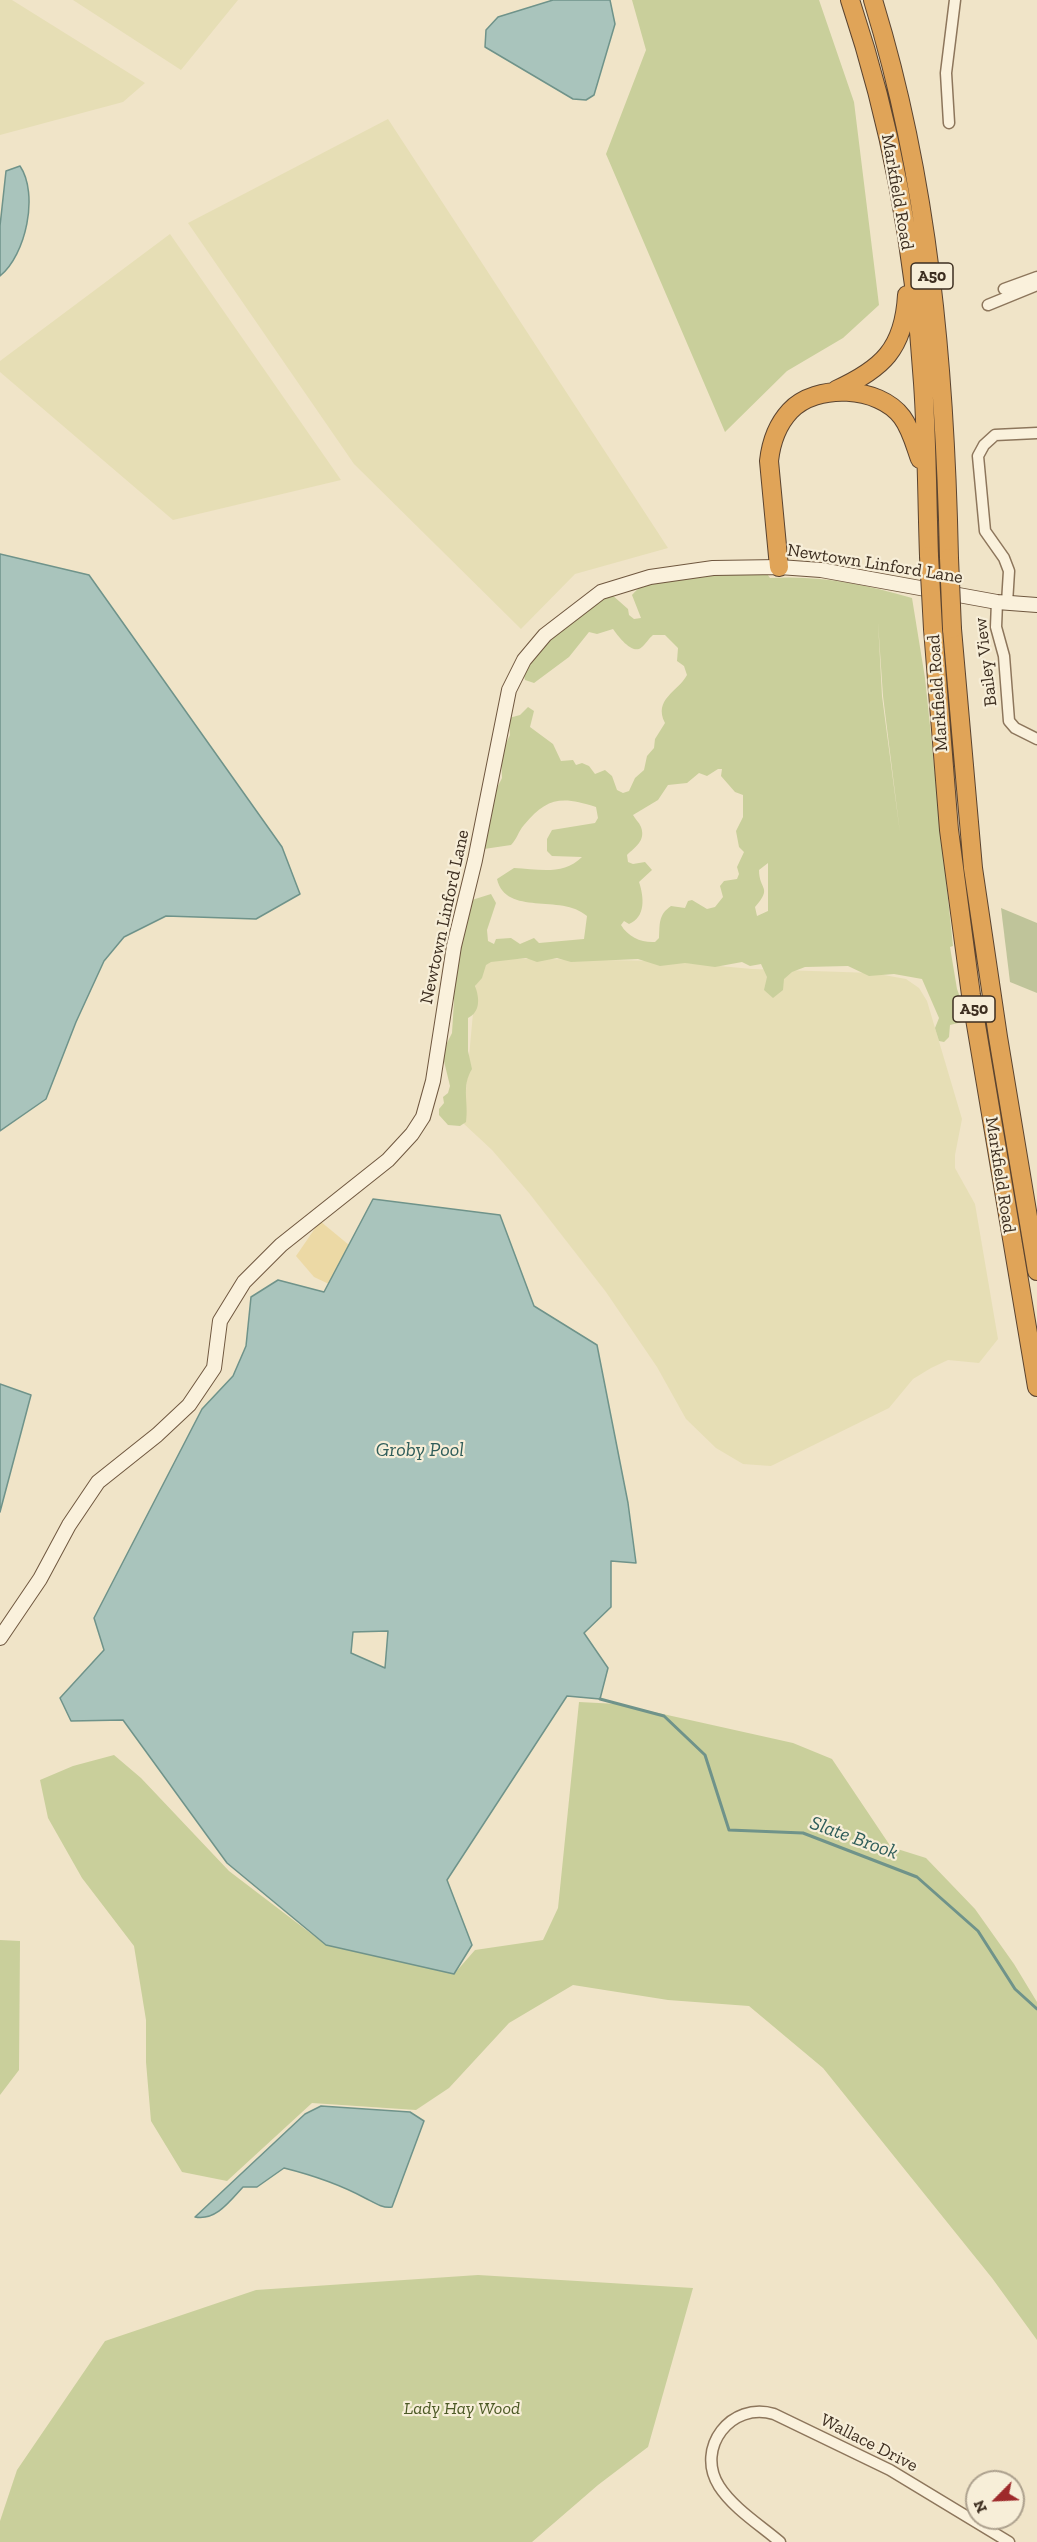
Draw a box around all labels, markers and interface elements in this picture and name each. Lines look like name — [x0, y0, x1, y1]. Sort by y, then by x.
street label: Markfield Road — [876, 132, 918, 252]
road number: A50 — [911, 263, 953, 289]
street label: Newtown Linford Lane — [786, 539, 964, 589]
street label: Bailey View — [970, 616, 1002, 708]
street label: Markfield Road — [923, 634, 953, 752]
street label: Newtown Linford Lane — [416, 828, 474, 1006]
road number: A50 — [953, 996, 995, 1022]
street label: Markfield Road — [980, 1115, 1020, 1235]
water label: Groby Pool — [376, 1438, 464, 1462]
water label: Slate Brook — [807, 1811, 901, 1865]
park label: Lady Hay Wood — [404, 2398, 520, 2420]
street label: Wallace Drive — [817, 2409, 921, 2477]
north arrow — [965, 2470, 1025, 2530]
text: N — [969, 2497, 991, 2516]

